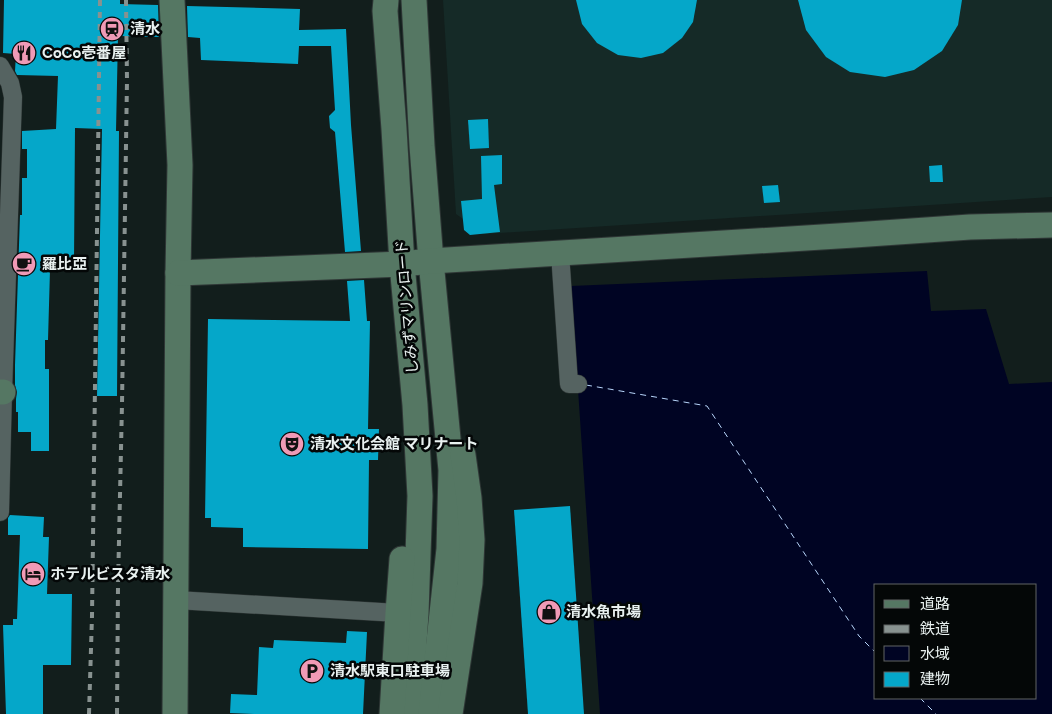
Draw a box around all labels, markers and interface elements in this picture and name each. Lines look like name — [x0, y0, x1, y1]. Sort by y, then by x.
station icon: 清水 — [99, 16, 125, 42]
place label: 清水 — [130, 20, 160, 38]
restaurant icon: CoCo壱番屋 — [11, 40, 37, 66]
place label: CoCo壱番屋 — [42, 44, 126, 62]
street label: しみずマリンロード — [392, 239, 422, 375]
cafe icon: 羅比亞 — [11, 251, 37, 277]
place label: 羅比亞 — [42, 255, 87, 273]
theatre icon: 清水文化会館 マリナート — [279, 431, 305, 457]
place label: 清水文化会館 マリナート — [310, 435, 479, 453]
hotel icon: ホテルビスタ清水 — [20, 561, 46, 587]
place label: ホテルビスタ清水 — [50, 565, 170, 583]
legend — [874, 584, 1037, 699]
text: 道路 — [920, 595, 950, 613]
shop icon: 清水魚市場 — [536, 599, 562, 625]
place label: 清水魚市場 — [566, 603, 641, 621]
text: 鉄道 — [920, 620, 950, 638]
text: 水域 — [920, 645, 950, 663]
parking icon: 清水駅東口駐車場 — [299, 658, 325, 684]
place label: 清水駅東口駐車場 — [330, 662, 450, 680]
text: 建物 — [920, 670, 950, 688]

